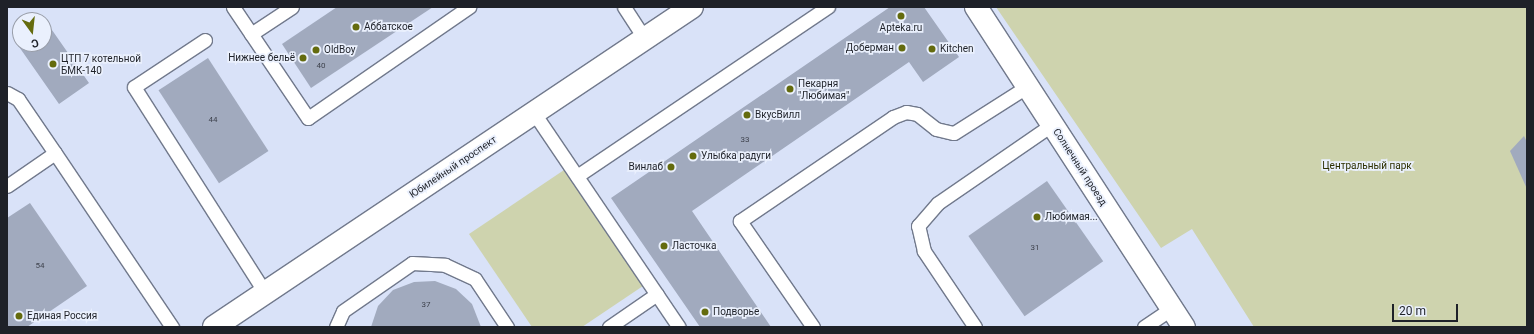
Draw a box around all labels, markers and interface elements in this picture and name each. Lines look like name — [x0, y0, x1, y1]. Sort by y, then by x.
marker: Apteka.ru — [896, 11, 906, 21]
north arrow — [12, 12, 52, 52]
place label: Аббатское — [364, 21, 413, 33]
marker: Аббатское — [351, 22, 361, 32]
place label: Apteka.ru — [880, 22, 922, 34]
text: С — [30, 36, 40, 50]
place label: Доберман — [846, 42, 894, 54]
marker: Доберман — [897, 43, 907, 53]
place label: Kitchen — [940, 43, 974, 55]
place label: OldBoy — [324, 44, 356, 56]
marker: Kitchen — [927, 44, 937, 54]
marker: OldBoy — [311, 45, 321, 55]
place label: ЦТП 7 котельной БМК-140 — [61, 52, 141, 76]
place label: Нижнее бельё — [228, 52, 295, 64]
marker: Нижнее бельё — [298, 53, 308, 63]
marker: ЦТП 7 котельной БМК-140 — [48, 59, 58, 69]
house number: 40 — [317, 61, 325, 71]
place label: Пекарня "Любимая" — [798, 77, 849, 100]
marker: Пекарня "Любимая" — [785, 84, 795, 94]
place label: ВкусВилл — [755, 109, 800, 121]
marker: ВкусВилл — [742, 110, 752, 120]
house number: 44 — [209, 115, 217, 125]
street label: Солнечный проезд — [1051, 126, 1109, 208]
street label: Юбилейный проспект — [407, 133, 499, 201]
house number: 33 — [741, 135, 749, 145]
place label: Улыбка радуги — [701, 150, 771, 162]
marker: Улыбка радуги — [688, 151, 698, 161]
park label: Центральный парк — [1322, 160, 1412, 172]
place label: Винлаб — [628, 161, 663, 173]
marker: Винлаб — [666, 162, 676, 172]
place label: Любимая... — [1045, 211, 1098, 223]
marker: Любимая... — [1032, 212, 1042, 222]
place label: Ласточка — [672, 240, 716, 252]
marker: Ласточка — [659, 241, 669, 251]
house number: 31 — [1031, 243, 1039, 253]
house number: 54 — [36, 261, 44, 271]
scale bar — [1394, 296, 1460, 322]
house number: 37 — [422, 300, 430, 310]
text: 20 m — [1399, 304, 1426, 318]
place label: Подворье — [713, 306, 759, 318]
marker: Подворье — [700, 307, 710, 317]
place label: Единая Россия — [27, 310, 97, 322]
marker: Единая Россия — [14, 311, 24, 321]

